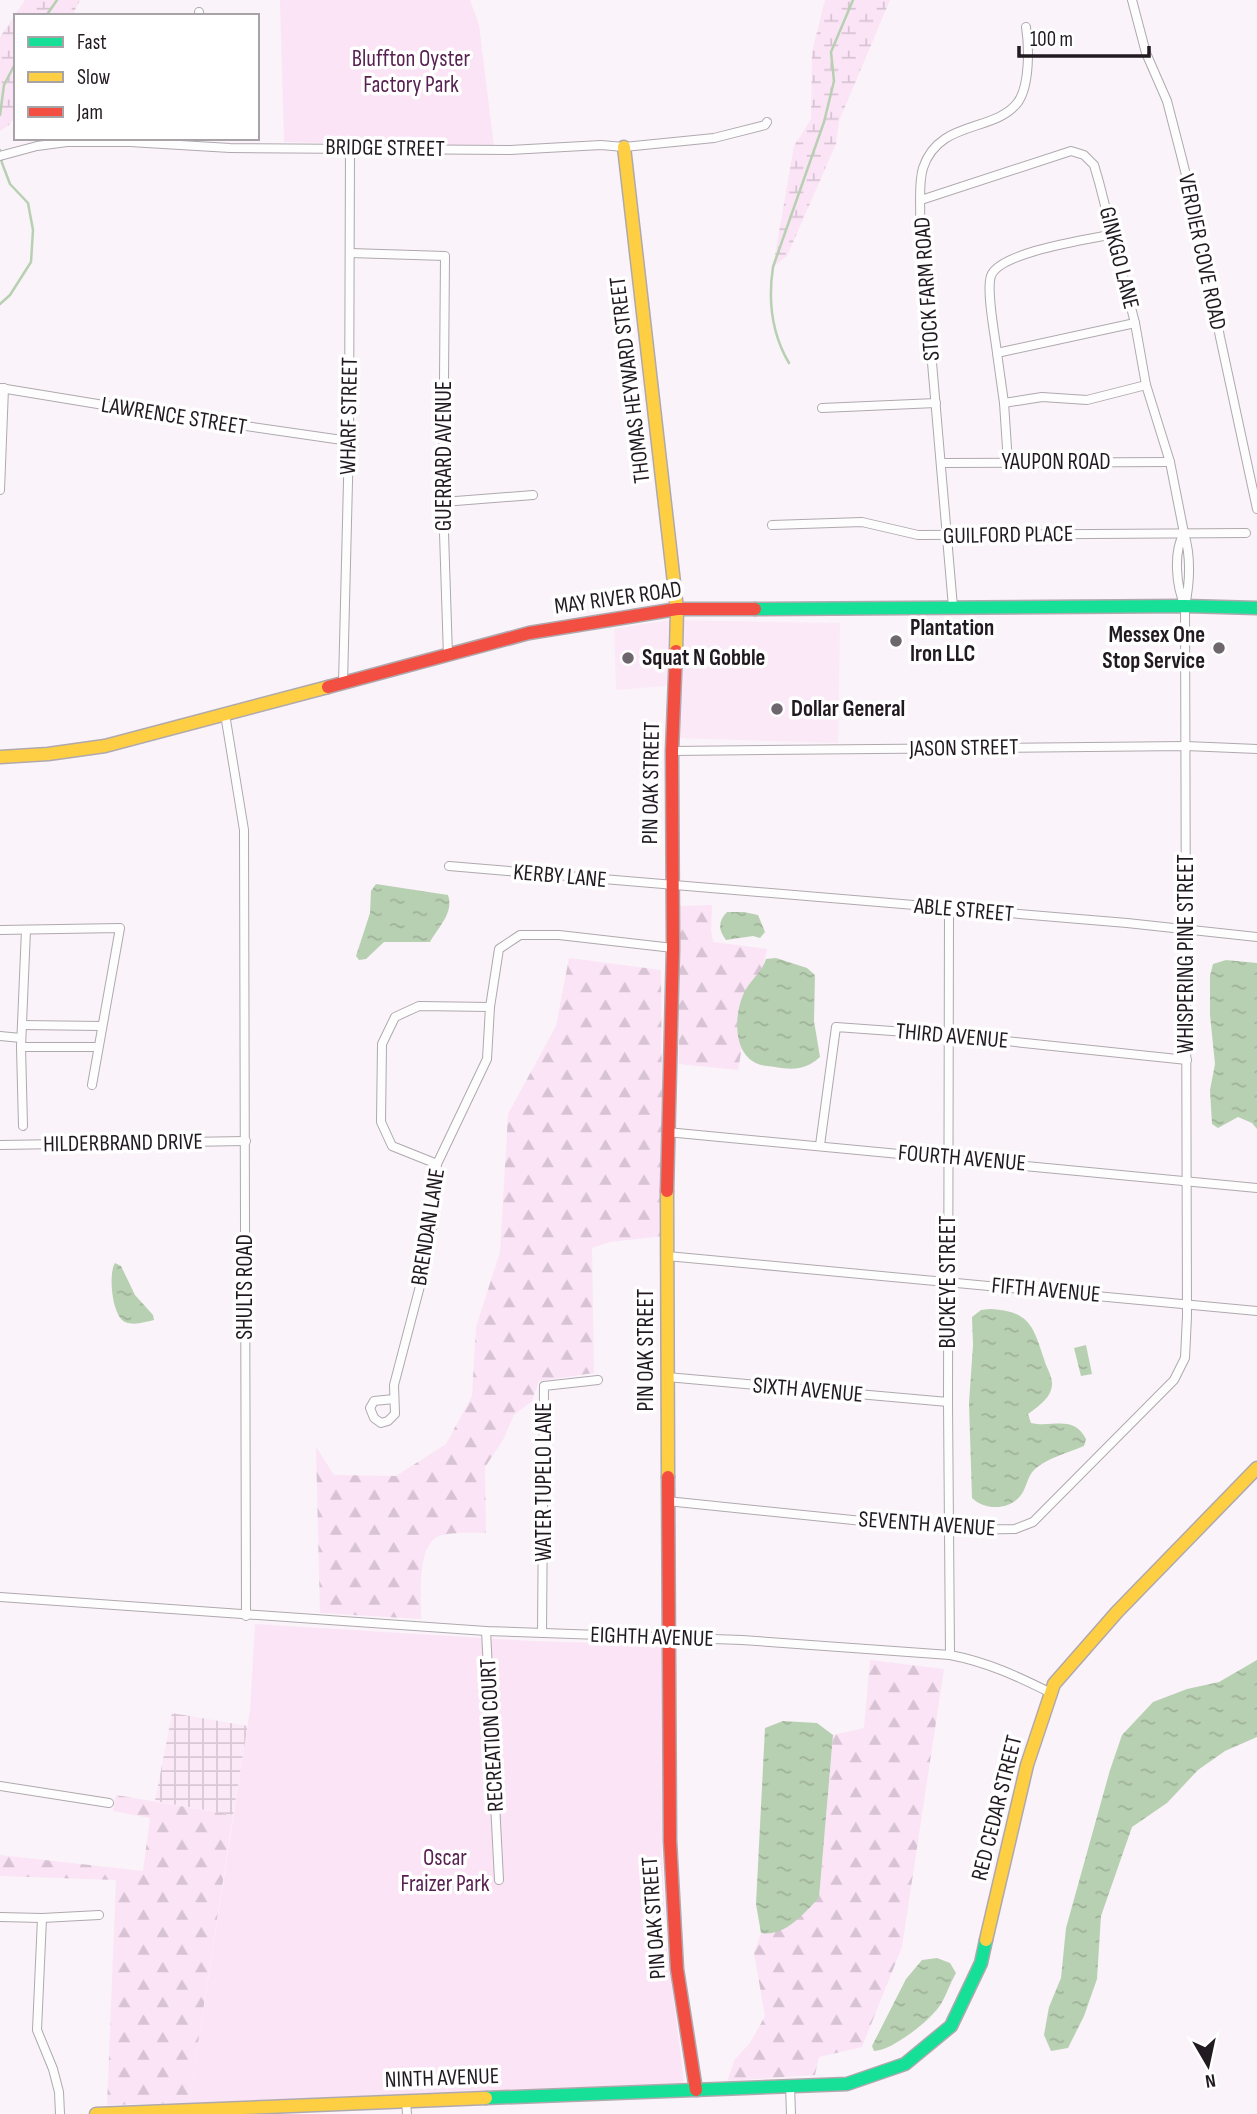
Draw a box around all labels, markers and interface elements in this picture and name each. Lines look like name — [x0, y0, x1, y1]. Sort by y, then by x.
legend — [14, 14, 259, 140]
scale bar — [1019, 14, 1148, 58]
text: 100 m — [1030, 27, 1073, 52]
text: Fast — [77, 30, 107, 55]
park label: Bluffton Oyster Factory Park — [352, 45, 471, 99]
text: Slow — [77, 65, 111, 90]
text: Jam — [76, 100, 103, 125]
street label: BRIDGE STREET — [325, 133, 445, 163]
street label: VERDIER COVE ROAD — [1172, 171, 1232, 333]
street label: GINKGO LANE — [1093, 204, 1145, 312]
street label: STOCK FARM ROAD — [908, 216, 946, 362]
street label: THOMAS HEYWARD STREET — [603, 275, 657, 485]
street label: WHARF STREET — [334, 357, 364, 475]
street label: GUERRARD AVENUE — [430, 381, 458, 531]
street label: LAWRENCE STREET — [99, 391, 249, 441]
street label: YAUPON ROAD — [1002, 448, 1110, 476]
street label: GUILFORD PLACE — [943, 520, 1073, 550]
street label: MAY RIVER ROAD — [553, 575, 683, 621]
place label: Plantation Iron LLC — [910, 614, 994, 668]
place label: Messex One Stop Service — [1102, 621, 1205, 675]
marker: Plantation Iron LLC — [888, 633, 904, 649]
marker: Messex One Stop Service — [1211, 640, 1227, 656]
place label: Squat N Gobble — [642, 644, 765, 672]
marker: Squat N Gobble — [620, 650, 636, 666]
place label: Dollar General — [791, 695, 905, 723]
marker: Dollar General — [769, 701, 785, 717]
street label: PIN OAK STREET — [636, 721, 666, 845]
street label: JASON STREET — [908, 733, 1019, 763]
street label: WHISPERING PINE STREET — [1172, 854, 1200, 1054]
street label: KERBY LANE — [512, 858, 608, 894]
street label: ABLE STREET — [912, 892, 1015, 928]
street label: THIRD AVENUE — [895, 1017, 1009, 1055]
street label: HILDERBRAND DRIVE — [43, 1128, 203, 1158]
street label: FOURTH AVENUE — [897, 1138, 1027, 1178]
street label: BRENDAN LANE — [405, 1166, 451, 1288]
street label: BUCKEYE STREET — [934, 1215, 962, 1349]
street label: SHULTS ROAD — [231, 1234, 259, 1340]
street label: FIFTH AVENUE — [990, 1271, 1102, 1309]
street label: PIN OAK STREET — [632, 1289, 660, 1411]
street label: SIXTH AVENUE — [752, 1371, 864, 1409]
street label: WATER TUPELO LANE — [530, 1402, 558, 1562]
street label: SEVENTH AVENUE — [858, 1505, 996, 1543]
street label: EIGHTH AVENUE — [590, 1621, 714, 1653]
street label: RECREATION COURT — [474, 1657, 510, 1813]
street label: RED CEDAR STREET — [965, 1732, 1029, 1884]
park label: Oscar Fraizer Park — [400, 1844, 490, 1898]
street label: PIN OAK STREET — [636, 1856, 672, 1980]
north arrow — [1173, 2030, 1243, 2100]
street label: NINTH AVENUE — [384, 2062, 500, 2094]
text: N — [1204, 2068, 1217, 2092]

